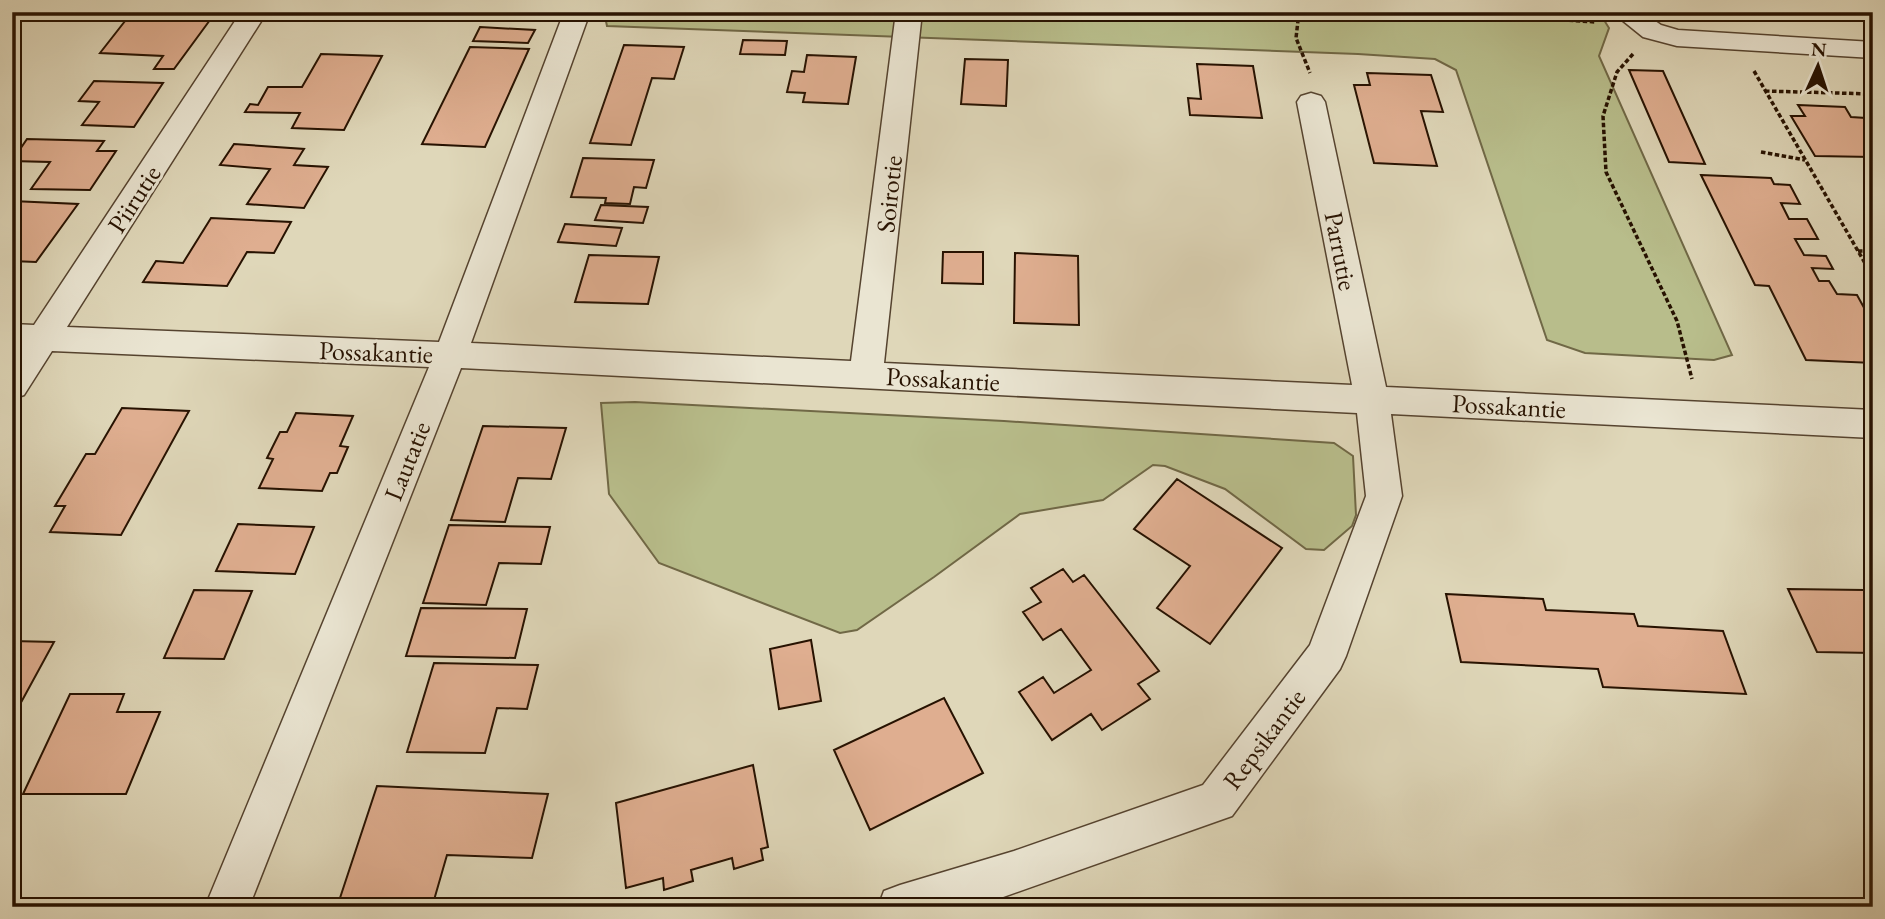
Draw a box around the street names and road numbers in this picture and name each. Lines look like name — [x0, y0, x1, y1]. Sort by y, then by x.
street label: Soirotie — [868, 154, 910, 234]
street label: Piirutie — [100, 159, 168, 239]
street label: Parrutie — [1317, 209, 1365, 293]
street label: Possakantie — [318, 333, 434, 371]
street label: Possakantie — [885, 359, 1001, 399]
street label: Possakantie — [1451, 386, 1567, 426]
street label: Lautatie — [376, 416, 438, 506]
street label: Repsikantie — [1215, 682, 1313, 796]

